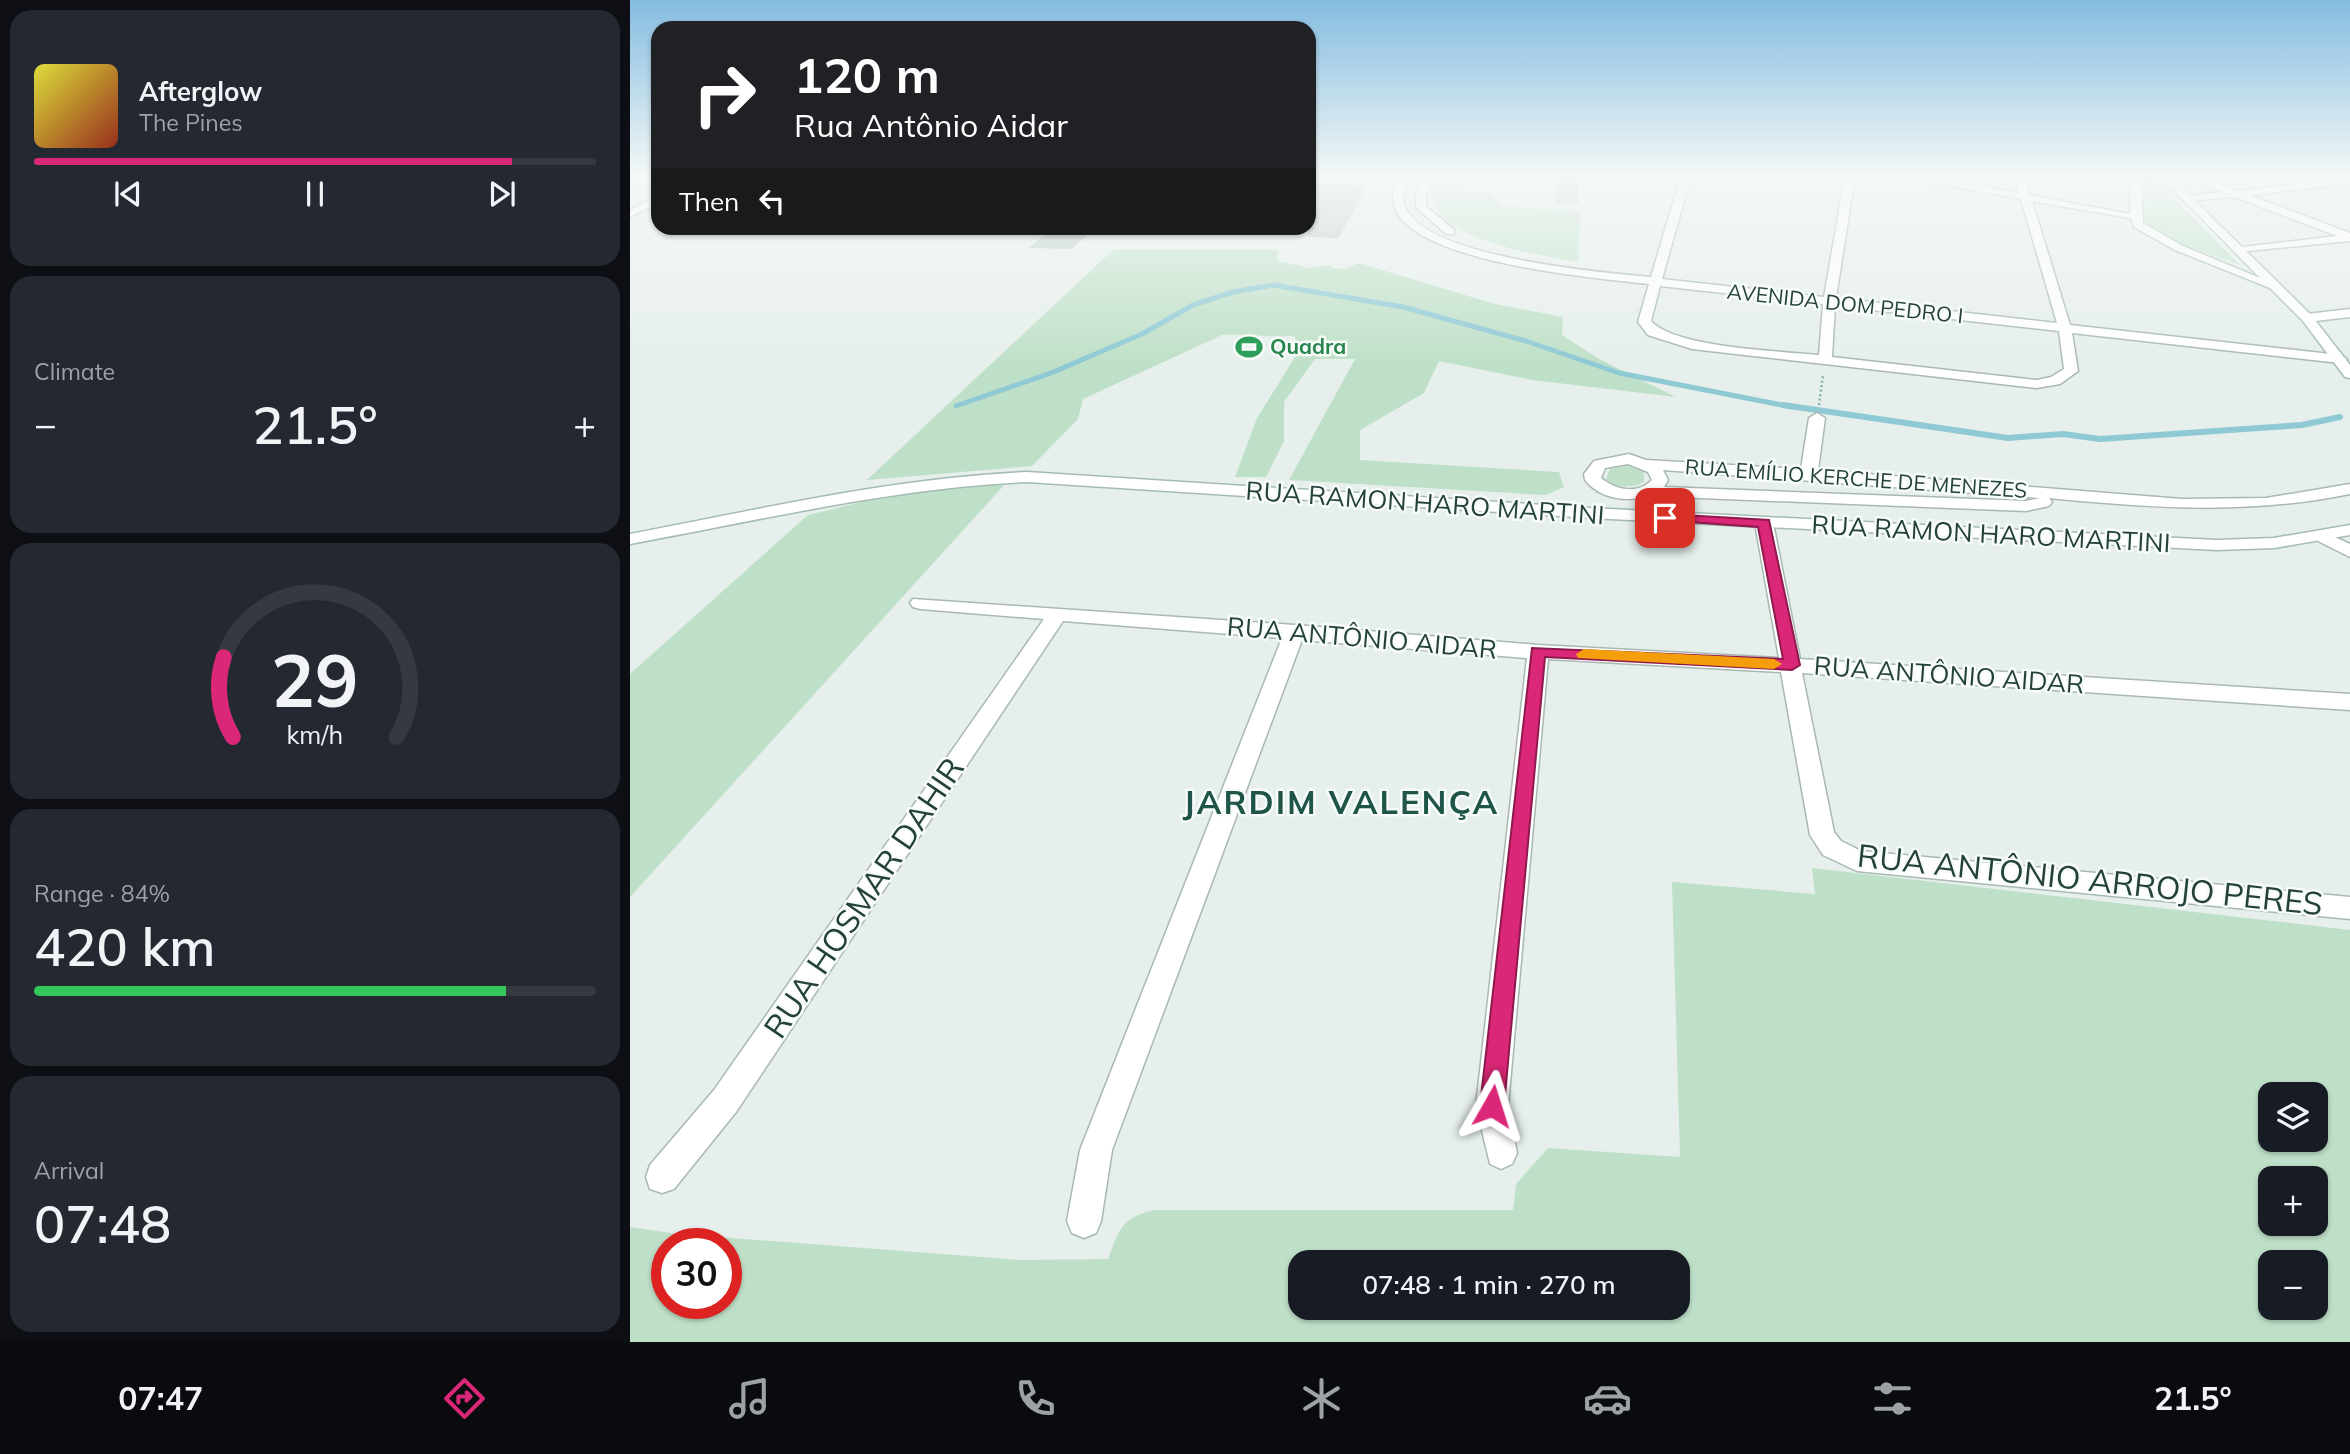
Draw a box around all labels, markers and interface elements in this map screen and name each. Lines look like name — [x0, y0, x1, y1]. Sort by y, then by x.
text: 120 m — [794, 44, 940, 105]
icon: right — [679, 49, 770, 140]
text: Afterglow — [139, 75, 262, 108]
text: Rua Antônio Aidar — [794, 105, 1068, 145]
text: The Pines — [139, 108, 243, 137]
icon: previous — [109, 175, 147, 213]
icon: pause — [296, 175, 334, 213]
icon: next — [483, 175, 521, 213]
icon: left — [753, 182, 791, 220]
text: Then — [679, 185, 739, 218]
street label: AVENIDA DOM PEDRO I — [1726, 278, 1965, 328]
sports icon: Quadra — [1234, 332, 1264, 362]
place label: Quadra — [1270, 333, 1346, 359]
text: Climate — [34, 357, 115, 386]
text: 21.5° — [252, 392, 378, 457]
text: − — [34, 400, 57, 448]
text: + — [573, 400, 596, 448]
street label: RUA EMÍLIO KERCHE DE MENEZES — [1684, 453, 2028, 503]
street label: RUA RAMON HARO MARTINI — [1245, 474, 1605, 531]
pin — [1635, 488, 1695, 548]
icon: arrive — [1646, 499, 1684, 537]
street label: RUA RAMON HARO MARTINI — [1811, 508, 2171, 559]
street label: RUA ANTÔNIO AIDAR — [1226, 609, 1498, 666]
text: 29 — [271, 634, 359, 725]
street label: RUA ANTÔNIO AIDAR — [1813, 649, 2085, 700]
text: km/h — [287, 719, 343, 750]
street label: RUA HOSMAR DAHIR — [754, 750, 972, 1045]
district label: JARDIM VALENÇA — [1183, 781, 1499, 822]
street label: RUA ANTÔNIO ARROJO PERES — [1855, 835, 2325, 923]
text: Range · 84% — [34, 879, 170, 908]
text: 420 km — [34, 914, 215, 979]
position arrow — [1455, 1069, 1529, 1143]
map controls — [2258, 1082, 2328, 1320]
button: layers — [2258, 1082, 2328, 1152]
text: Arrival — [34, 1156, 104, 1185]
button: + — [2258, 1166, 2328, 1236]
text: 07:48 — [34, 1191, 171, 1256]
speed limit sign: 30 — [651, 1228, 742, 1319]
button: − — [2258, 1250, 2328, 1320]
text: 07:48 · 1 min · 270 m — [1362, 1268, 1616, 1301]
icon: directions — [440, 1374, 489, 1423]
icon: music — [725, 1374, 774, 1423]
icon: phone — [1011, 1374, 1060, 1423]
icon: climate — [1297, 1374, 1346, 1423]
icon: car — [1583, 1374, 1632, 1423]
icon: filters — [1868, 1374, 1917, 1423]
text: 07:47 — [118, 1378, 203, 1418]
text: 21.5° — [2154, 1378, 2232, 1418]

